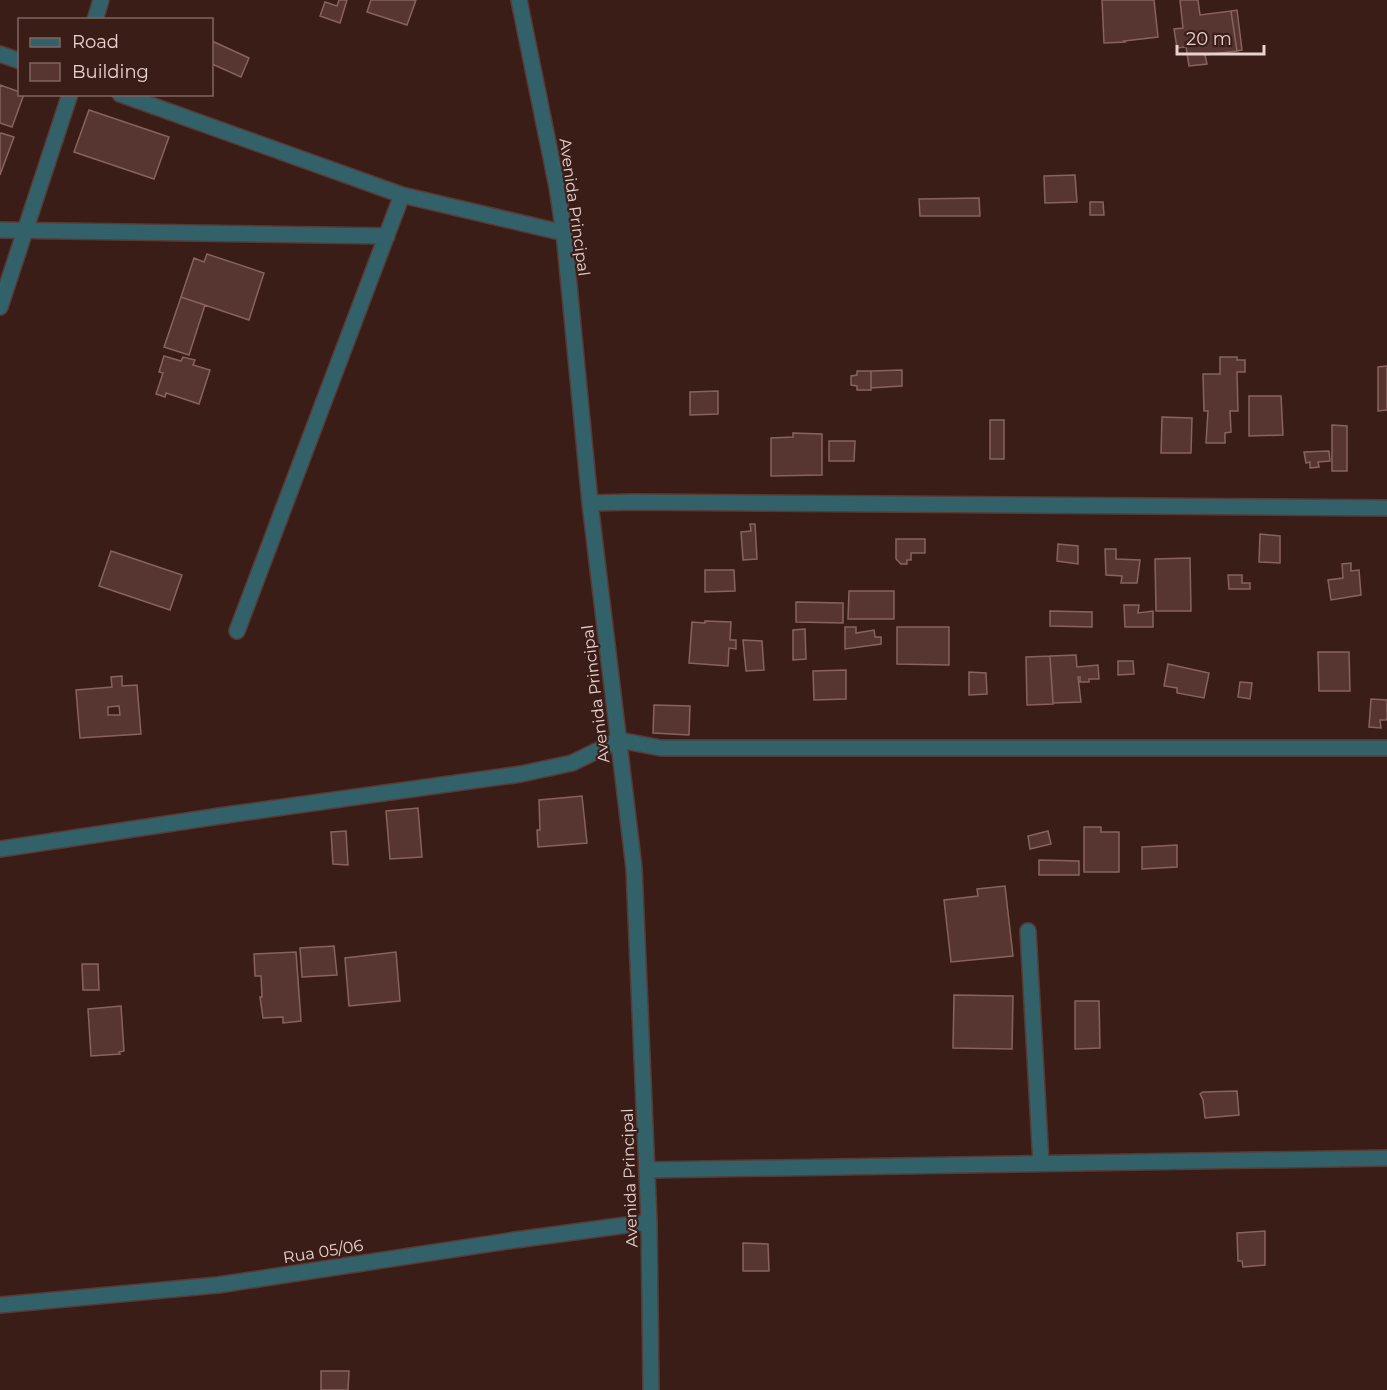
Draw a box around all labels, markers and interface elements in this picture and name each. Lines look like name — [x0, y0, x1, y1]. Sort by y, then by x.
legend — [18, 18, 213, 96]
scale bar — [1177, 18, 1264, 56]
text: 20 m — [1186, 28, 1232, 50]
text: Road — [72, 31, 119, 53]
text: Building — [72, 61, 149, 83]
street label: Avenida Principal — [555, 137, 594, 277]
street label: Avenida Principal — [578, 624, 613, 764]
street label: Avenida Principal — [618, 1108, 641, 1248]
street label: Rua 05/06 — [282, 1236, 365, 1267]

